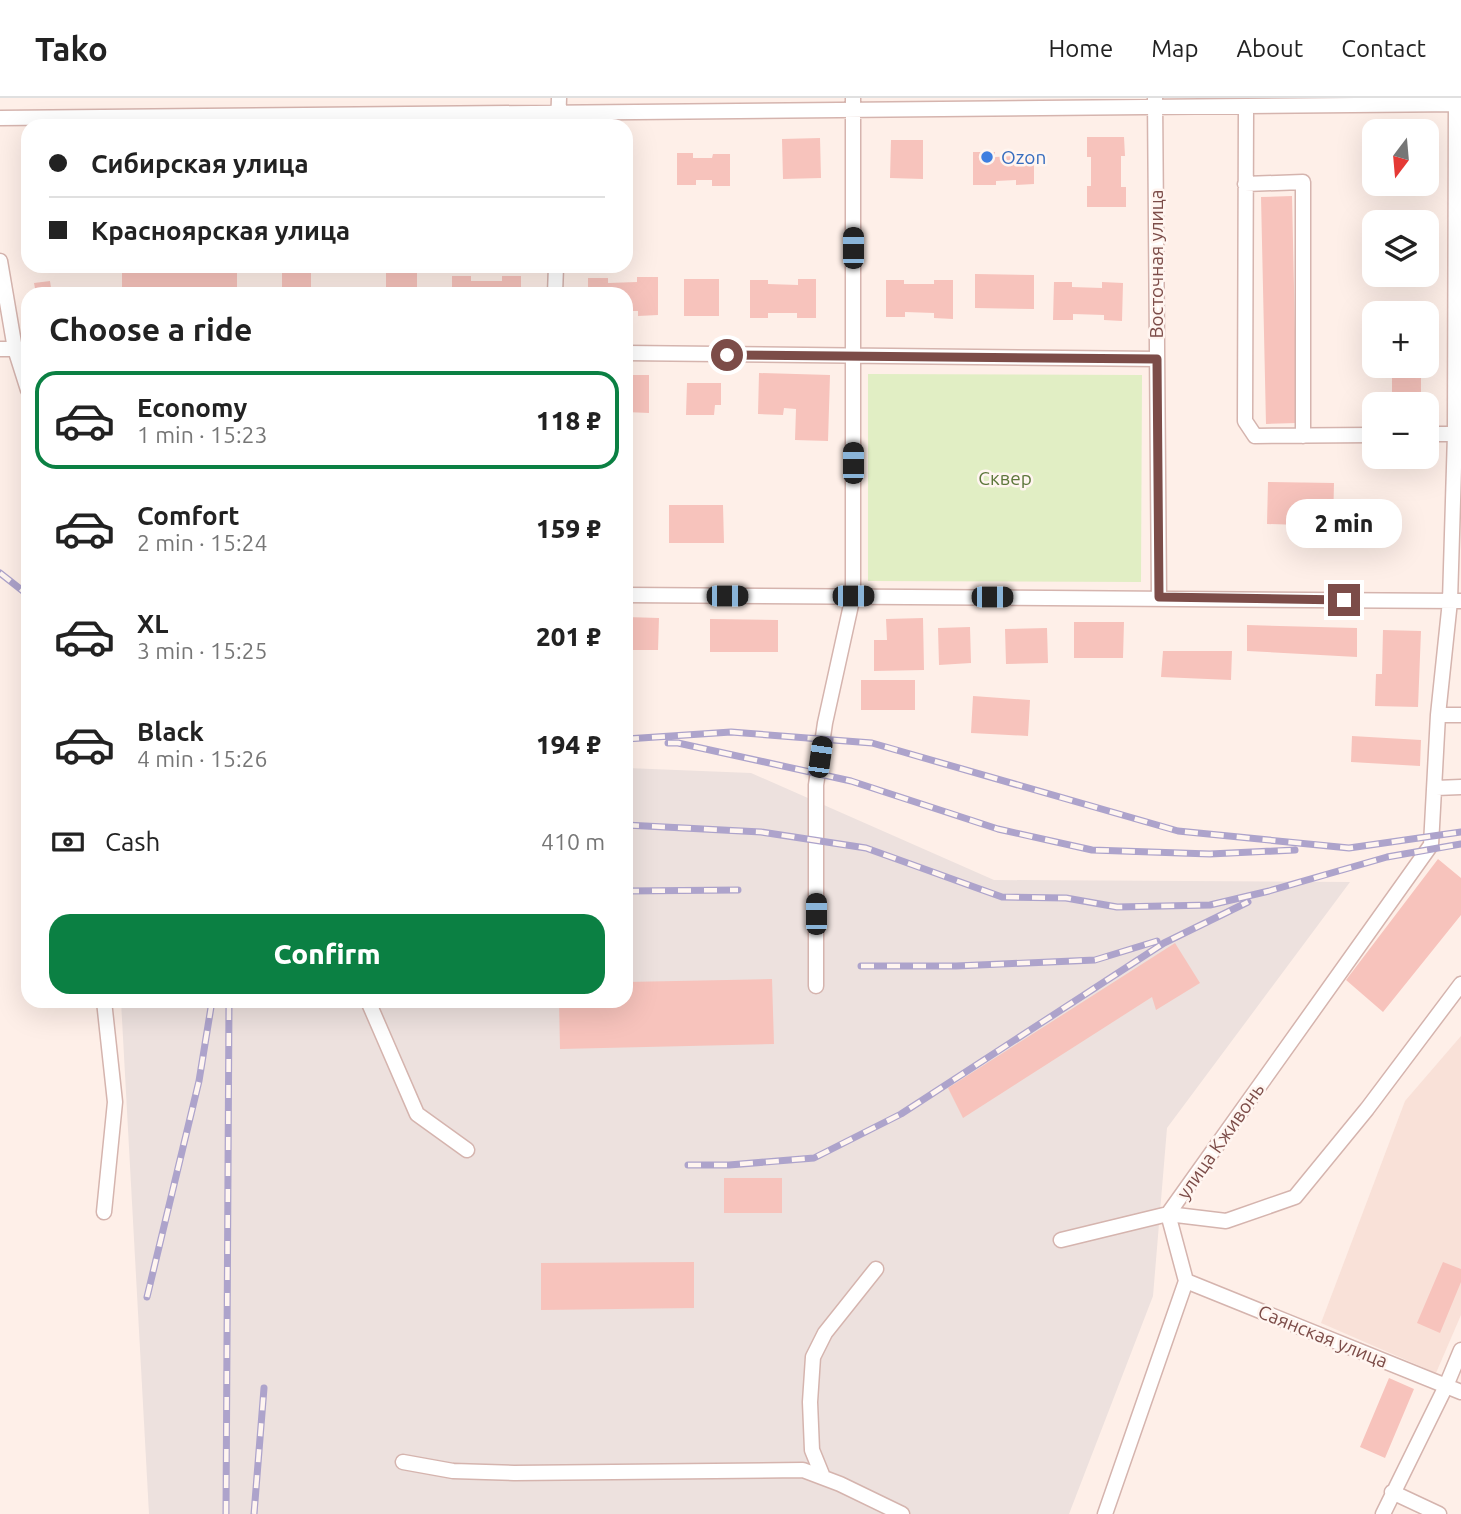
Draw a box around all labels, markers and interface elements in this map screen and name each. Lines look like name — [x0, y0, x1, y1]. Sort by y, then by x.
text: Tako — [35, 30, 108, 67]
text: Home — [1048, 35, 1113, 62]
text: Map — [1151, 35, 1198, 62]
text: About — [1236, 35, 1303, 62]
text: Contact — [1341, 35, 1426, 62]
north arrow — [1362, 119, 1438, 196]
map controls — [1362, 119, 1439, 469]
place label: Ozon — [1001, 146, 1046, 168]
text: Сибирская улица — [91, 149, 309, 178]
marker: Ozon — [979, 149, 995, 165]
street label: Восточная улица — [1145, 189, 1167, 339]
button: layers — [1362, 210, 1439, 287]
text: Красноярская улица — [91, 216, 350, 245]
car — [843, 227, 864, 269]
button: + — [1362, 301, 1439, 378]
text: Choose a ride — [49, 311, 252, 347]
route start — [711, 339, 743, 371]
icon: car — [53, 389, 116, 452]
button: − — [1362, 392, 1439, 469]
text: Economy — [137, 393, 247, 422]
text: 118 ₽ — [536, 406, 601, 435]
text: 1 min · 15:23 — [137, 422, 268, 447]
car — [843, 442, 864, 484]
park label: Сквер — [978, 467, 1032, 489]
icon: car — [53, 497, 116, 560]
callout: 2 min — [1286, 498, 1402, 547]
text: Comfort — [137, 501, 240, 530]
text: 2 min — [1315, 511, 1373, 536]
text: 159 ₽ — [536, 514, 601, 543]
text: 2 min · 15:24 — [137, 530, 268, 555]
route end — [1328, 584, 1360, 616]
car — [707, 586, 749, 607]
car — [833, 586, 875, 607]
car — [972, 587, 1014, 608]
icon: car — [53, 605, 116, 668]
text: XL — [137, 609, 168, 638]
text: 201 ₽ — [536, 622, 601, 651]
text: 3 min · 15:25 — [137, 638, 268, 663]
icon: car — [53, 713, 116, 776]
text: Black — [137, 717, 204, 746]
text: 194 ₽ — [536, 730, 601, 759]
car — [807, 735, 834, 779]
text: 4 min · 15:26 — [137, 746, 268, 771]
icon: cash — [49, 823, 87, 861]
text: Cash — [105, 827, 160, 856]
text: 410 m — [541, 829, 605, 854]
car — [806, 893, 827, 935]
button: Confirm — [49, 914, 605, 994]
street label: улица Кживонь — [1172, 1079, 1268, 1203]
street label: Саянская улица — [1255, 1300, 1391, 1372]

